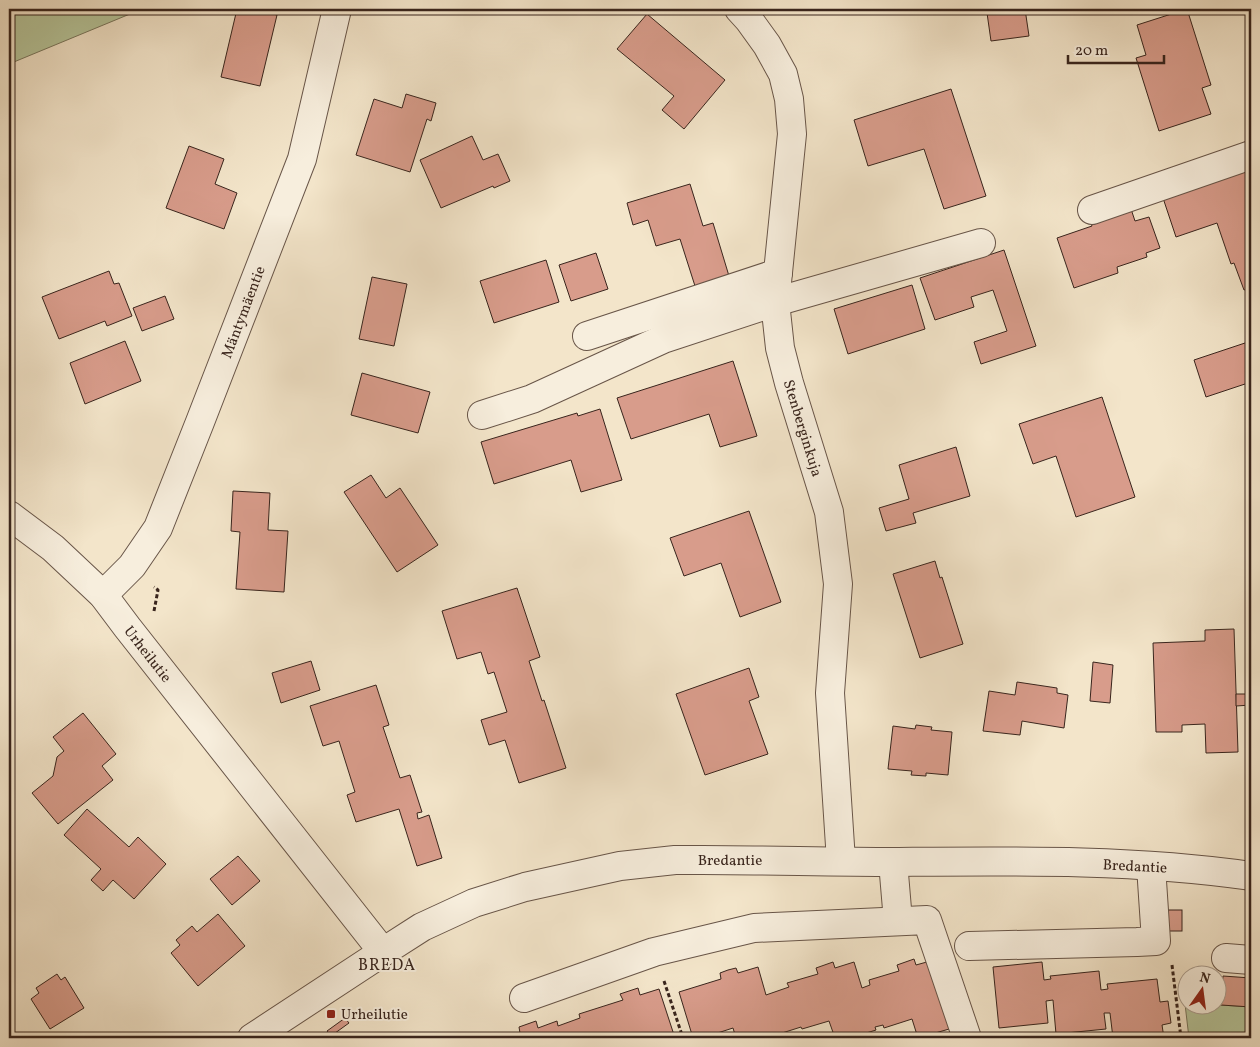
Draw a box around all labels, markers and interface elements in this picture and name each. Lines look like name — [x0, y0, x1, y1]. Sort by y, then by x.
scale bar — [1068, 32, 1164, 64]
text: 20 m — [1075, 41, 1108, 62]
street label: Mäntymäentie — [217, 263, 272, 362]
street label: Stenberginkuja — [777, 377, 826, 480]
street label: Urheilutie — [118, 622, 176, 688]
street label: Bredantie — [698, 851, 762, 872]
street label: Bredantie — [1102, 855, 1168, 880]
district label: BREDA — [358, 955, 416, 977]
north arrow — [1178, 964, 1228, 1014]
text: N — [1198, 968, 1212, 989]
place label: Urheilutie — [341, 1005, 408, 1026]
marker: Urheilutie — [325, 1008, 337, 1020]

